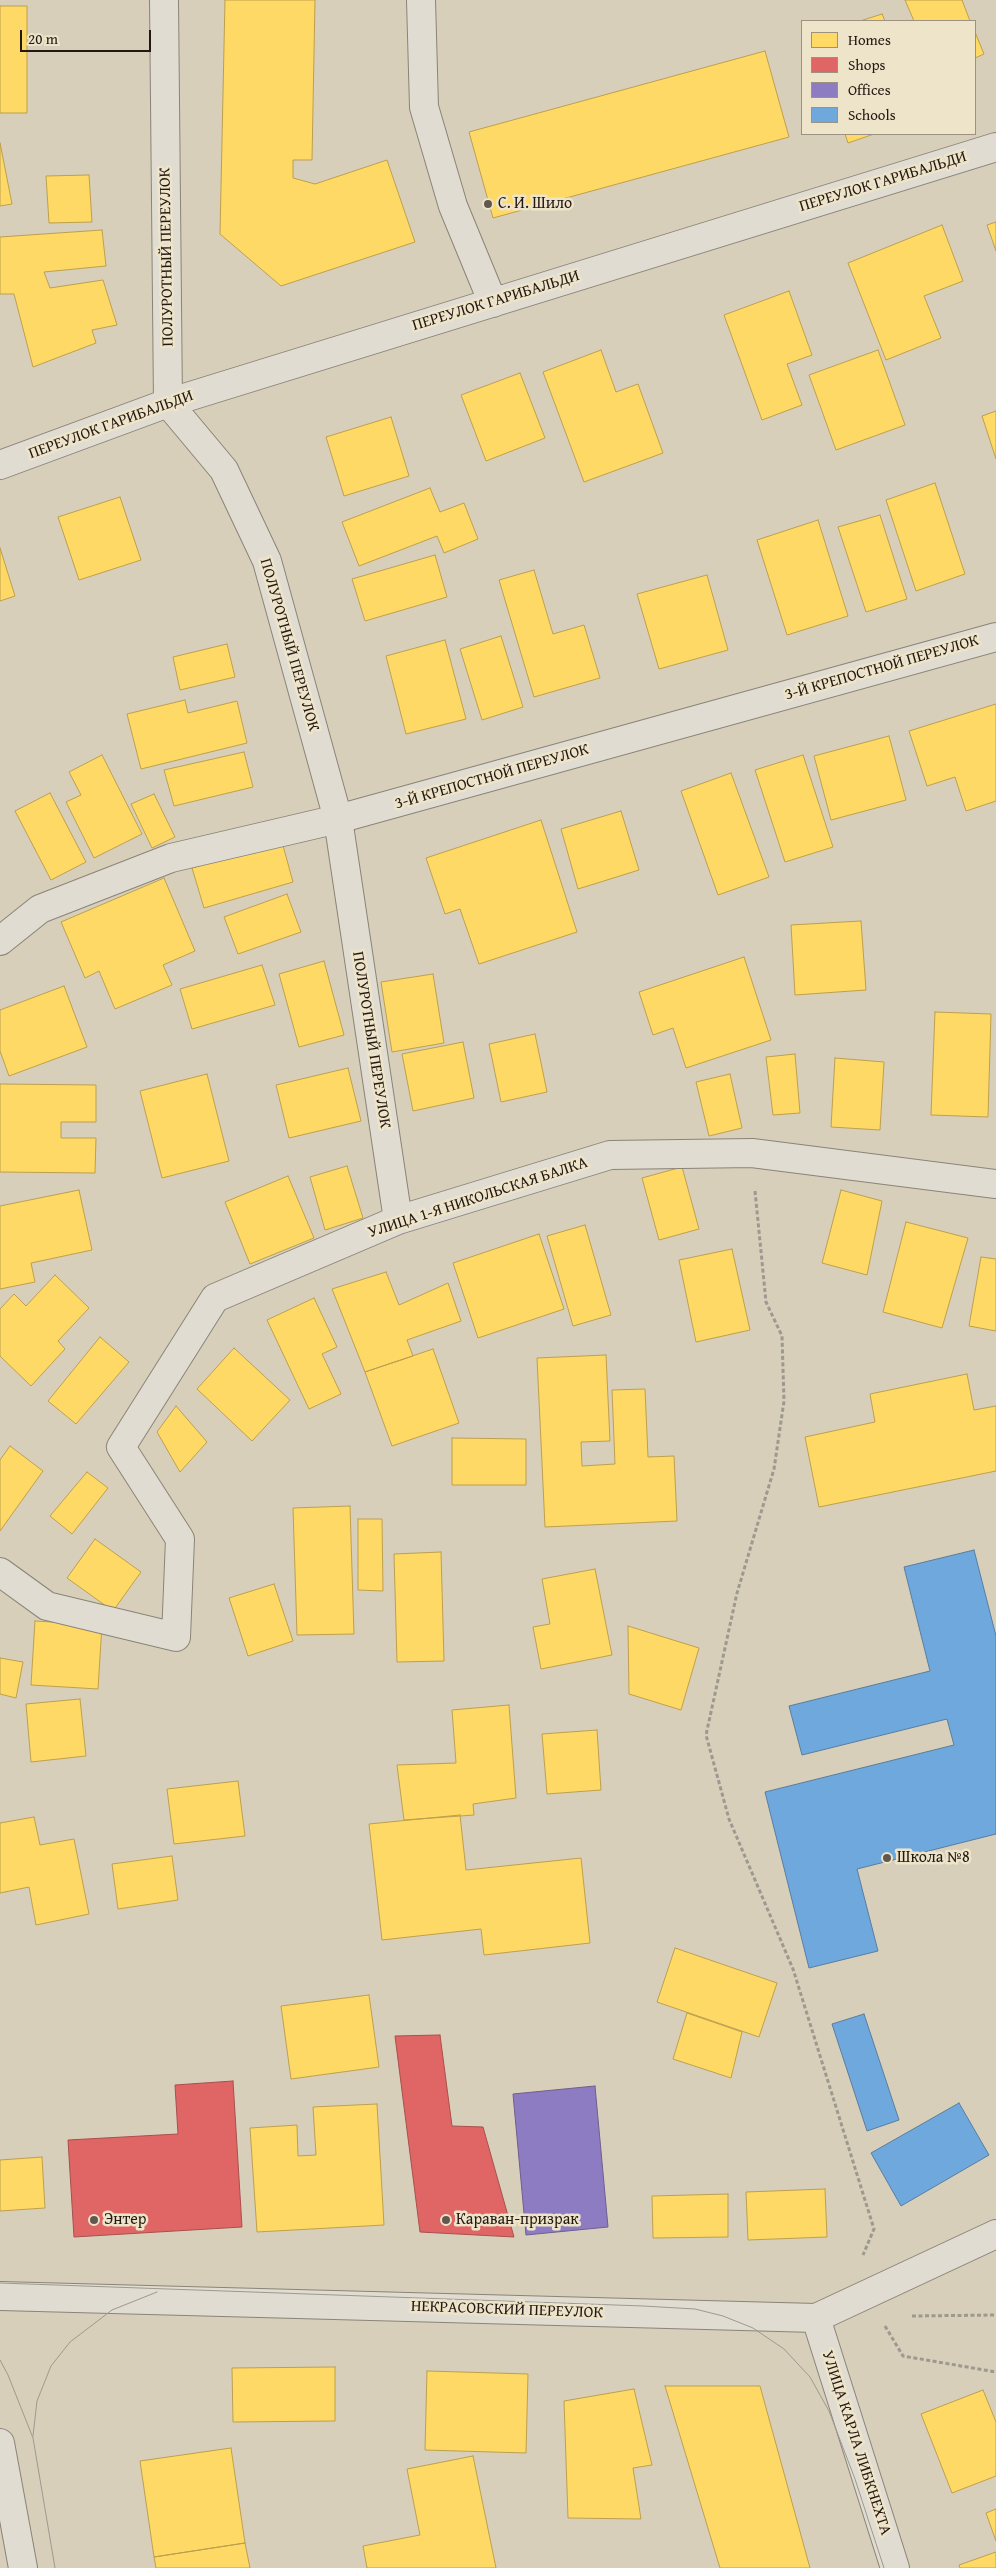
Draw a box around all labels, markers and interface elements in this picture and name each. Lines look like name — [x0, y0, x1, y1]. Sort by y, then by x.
scale bar — [22, 20, 154, 52]
legend — [801, 20, 976, 135]
text: 20 m — [28, 28, 58, 49]
text: Homes — [848, 29, 891, 50]
text: Shops — [848, 54, 885, 75]
text: Offices — [848, 79, 891, 100]
text: Schools — [848, 104, 896, 125]
street label: ПЕРЕУЛОК ГАРИБАЛЬДИ — [797, 147, 969, 217]
street label: ПОЛУРОТНЫЙ ПЕРЕУЛОК — [156, 167, 178, 347]
place label: С. И. Шило — [498, 194, 572, 214]
marker: С. И. Шило — [482, 198, 494, 210]
street label: ПЕРЕУЛОК ГАРИБАЛЬДИ — [410, 266, 582, 336]
street label: ПЕРЕУЛОК ГАРИБАЛЬДИ — [26, 386, 196, 464]
street label: ПОЛУРОТНЫЙ ПЕРЕУЛОК — [255, 556, 323, 734]
street label: 3-Й КРЕПОСТНОЙ ПЕРЕУЛОК — [783, 631, 981, 705]
street label: 3-Й КРЕПОСТНОЙ ПЕРЕУЛОК — [393, 740, 591, 814]
street label: ПОЛУРОТНЫЙ ПЕРЕУЛОК — [348, 950, 394, 1130]
street label: УЛИЦА 1-Я НИКОЛЬСКАЯ БАЛКА — [366, 1153, 590, 1243]
place label: Школа №8 — [897, 1848, 970, 1868]
marker: Школа №8 — [881, 1852, 893, 1864]
place label: Энтер — [104, 2210, 146, 2230]
place label: Караван-призрак — [456, 2210, 579, 2230]
marker: Энтер — [88, 2214, 100, 2226]
marker: Караван-призрак — [440, 2214, 452, 2226]
street label: НЕКРАСОВСКИЙ ПЕРЕУЛОК — [410, 2297, 604, 2323]
street label: УЛИЦА КАРЛА ЛИБКНЕХТА — [817, 2348, 895, 2538]

